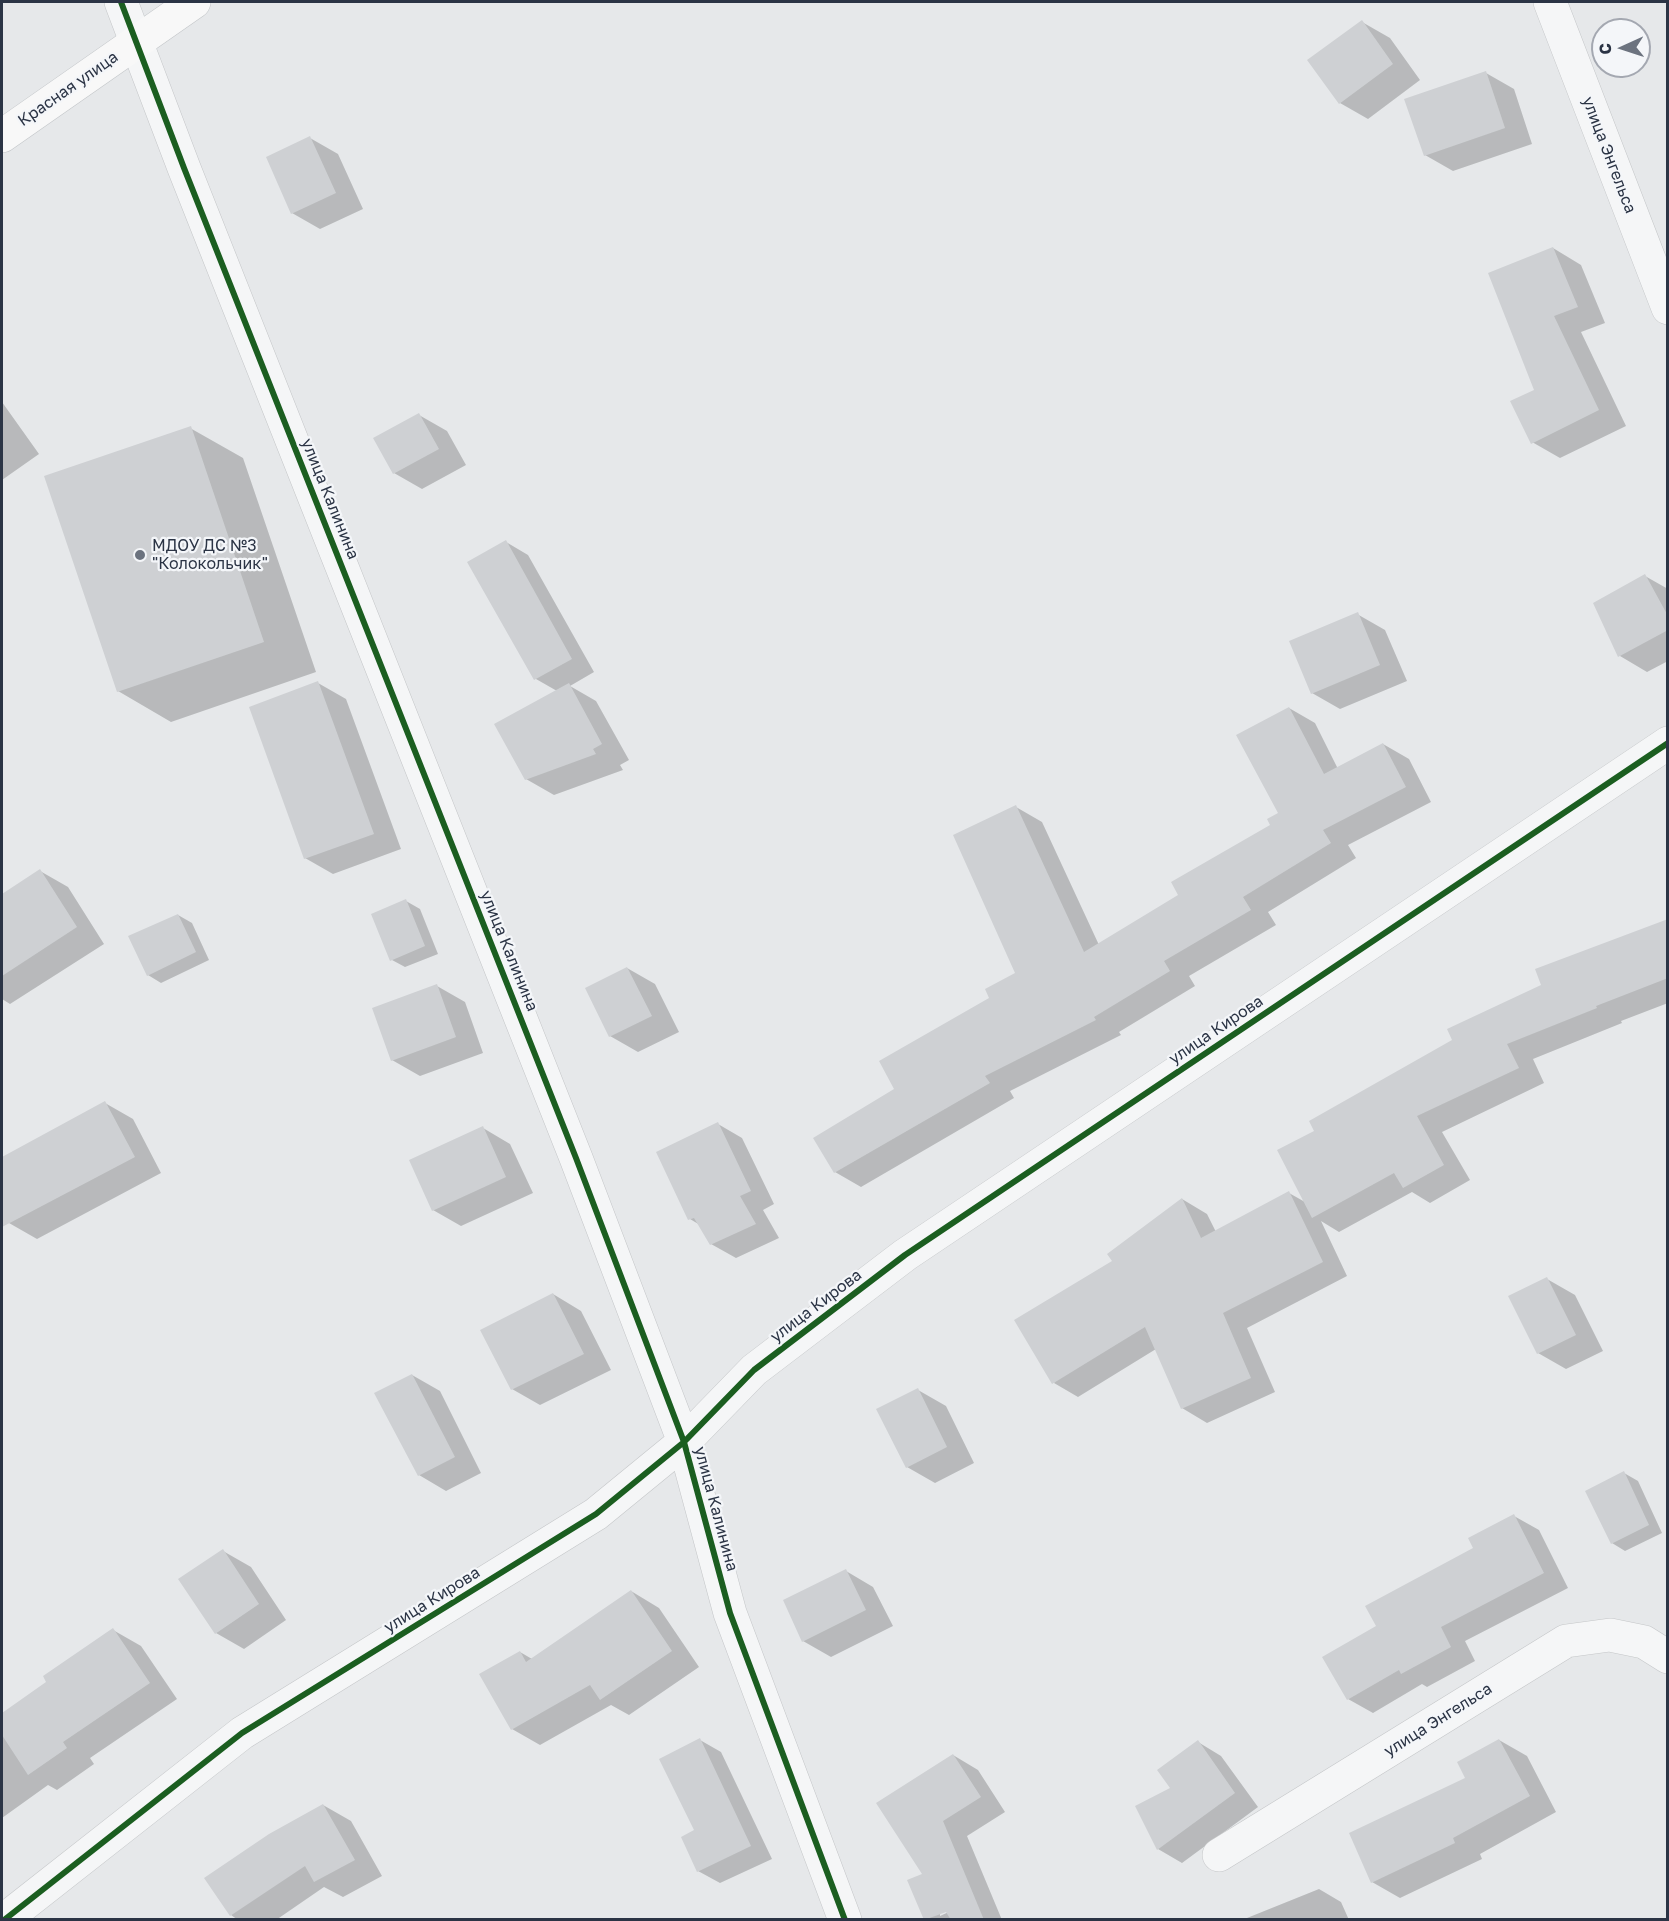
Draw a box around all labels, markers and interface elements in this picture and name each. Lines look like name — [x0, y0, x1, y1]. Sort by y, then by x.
north arrow — [1591, 18, 1651, 78]
text: С — [1595, 43, 1615, 55]
street label: Красная улица — [14, 47, 122, 131]
street label: улица Энгельса — [1578, 94, 1640, 216]
street label: улица Калинина — [297, 436, 363, 562]
place label: МДОУ ДС №3 "Колокольчик" — [152, 536, 268, 574]
marker: МДОУ ДС №3 "Колокольчик" — [133, 548, 147, 562]
street label: улица Калинина — [476, 888, 542, 1014]
street label: улица Кирова — [1165, 991, 1267, 1069]
street label: улица Кирова — [767, 1265, 865, 1347]
street label: улица Калинина — [690, 1445, 742, 1573]
street label: улица Кирова — [381, 1563, 483, 1637]
street label: улица Энгельса — [1381, 1679, 1495, 1761]

